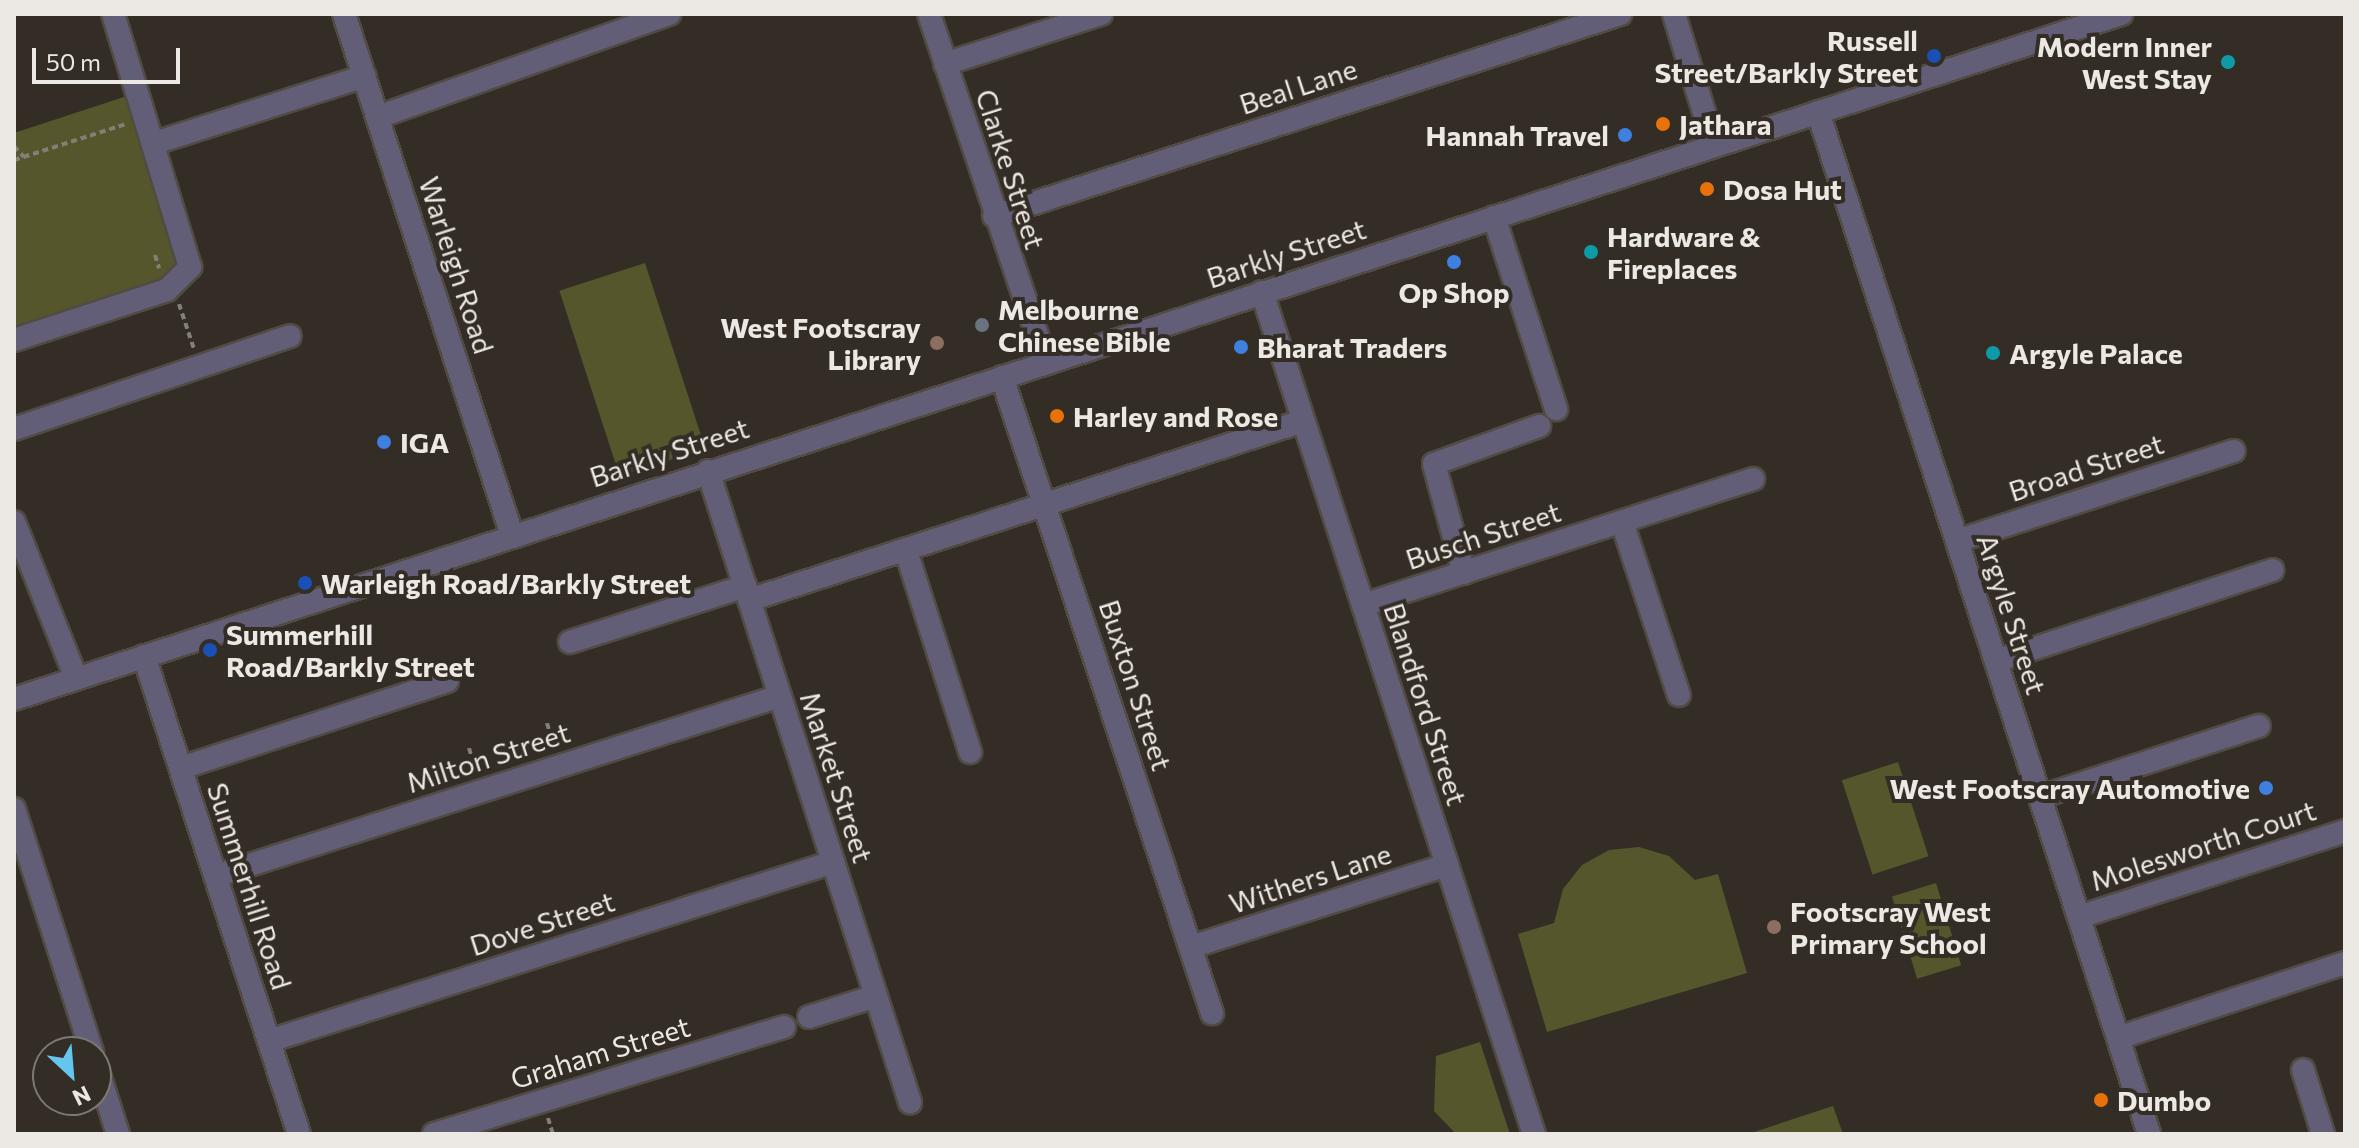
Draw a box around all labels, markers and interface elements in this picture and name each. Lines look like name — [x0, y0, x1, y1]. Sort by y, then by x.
place label: Russell Street/Barkly Street — [1655, 23, 1918, 89]
place label: Modern Inner West Stay — [2037, 29, 2212, 95]
scale bar — [36, 32, 184, 82]
text: 50 m — [46, 47, 101, 76]
marker: Russell Street/Barkly Street — [1925, 47, 1943, 65]
street label: Beal Lane — [1235, 51, 1361, 121]
marker: Modern Inner West Stay — [2219, 53, 2237, 71]
street label: Clarke Street — [969, 85, 1053, 253]
place label: Jathara — [1679, 107, 1772, 141]
marker: Jathara — [1654, 115, 1672, 133]
place label: Hannah Travel — [1426, 118, 1609, 152]
marker: Hannah Travel — [1616, 126, 1634, 144]
street label: Warleigh Road — [413, 172, 501, 358]
place label: Dosa Hut — [1723, 172, 1842, 206]
marker: Dosa Hut — [1698, 180, 1716, 198]
street label: Barkly Street — [1202, 211, 1370, 295]
place label: Hardware & Fireplaces — [1607, 219, 1761, 285]
marker: Hardware & Fireplaces — [1582, 243, 1600, 261]
marker: Op Shop — [1445, 253, 1463, 271]
place label: Op Shop — [1398, 275, 1510, 309]
place label: Melbourne Chinese Bible — [998, 292, 1170, 358]
place label: West Footscray Library — [720, 310, 921, 376]
marker: Melbourne Chinese Bible — [973, 316, 991, 334]
place label: Bharat Traders — [1257, 330, 1447, 364]
marker: West Footscray Library — [928, 334, 946, 352]
place label: Argyle Palace — [2009, 336, 2183, 370]
marker: Bharat Traders — [1232, 338, 1250, 356]
marker: Argyle Palace — [1984, 344, 2002, 362]
place label: Harley and Rose — [1073, 399, 1278, 433]
marker: Harley and Rose — [1048, 407, 1066, 425]
street label: Barkly Street — [585, 410, 753, 494]
place label: IGA — [400, 425, 449, 459]
street label: Broad Street — [2004, 426, 2168, 508]
marker: IGA — [375, 433, 393, 451]
street label: Busch Street — [1401, 494, 1565, 576]
street label: Argyle Street — [1970, 530, 2054, 698]
place label: Warleigh Road/Barkly Street — [321, 566, 691, 600]
marker: Warleigh Road/Barkly Street — [296, 574, 314, 592]
street label: Buxton Street — [1093, 596, 1179, 774]
street label: Blandford Street — [1377, 599, 1475, 809]
place label: Summerhill Road/Barkly Street — [226, 617, 475, 683]
marker: Summerhill Road/Barkly Street — [201, 641, 219, 659]
street label: Market Street — [794, 687, 880, 867]
street label: Milton Street — [402, 715, 574, 799]
place label: West Footscray Automotive — [1890, 771, 2250, 805]
street label: Summerhill Road — [201, 779, 299, 993]
marker: West Footscray Automotive — [2257, 779, 2275, 797]
street label: Molesworth Court — [2086, 793, 2320, 897]
street label: Withers Lane — [1225, 836, 1395, 920]
street label: Dove Street — [465, 884, 619, 962]
place label: Footscray West Primary School — [1790, 894, 1991, 960]
marker: Footscray West Primary School — [1765, 918, 1783, 936]
street label: Graham Street — [506, 1009, 694, 1095]
north arrow — [32, 1036, 112, 1116]
text: N — [69, 1080, 95, 1112]
place label: Dumbo — [2117, 1083, 2211, 1117]
marker: Dumbo — [2092, 1091, 2110, 1109]

